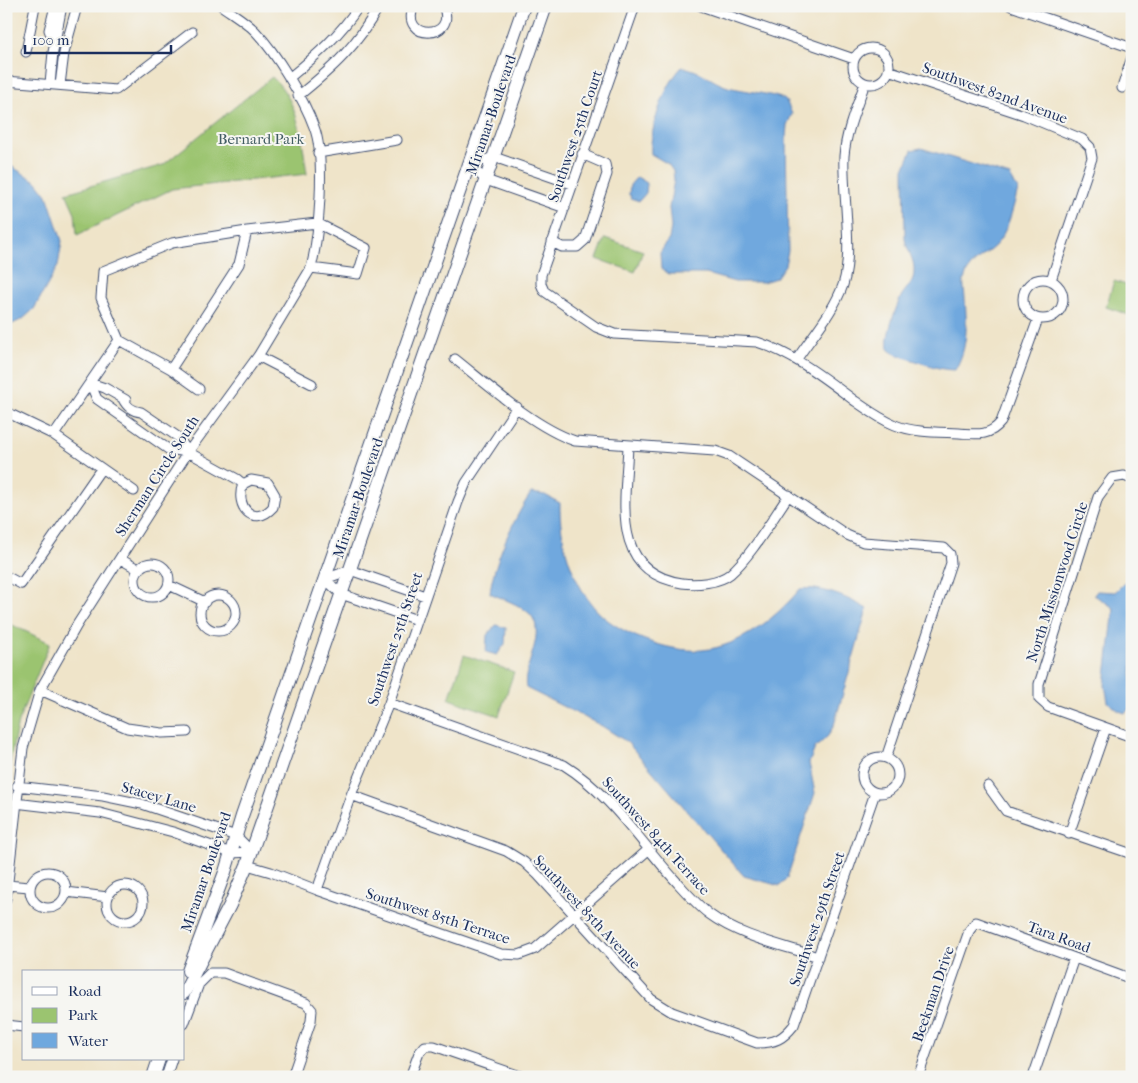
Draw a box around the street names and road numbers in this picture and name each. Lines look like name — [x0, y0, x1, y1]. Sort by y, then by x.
street label: Miramar Boulevard — [462, 52, 520, 178]
street label: Southwest 82nd Avenue — [920, 58, 1071, 128]
street label: Southwest 25th Court — [544, 67, 606, 204]
street label: Sherman Circle South — [111, 412, 203, 540]
street label: Miramar Boulevard — [329, 435, 387, 561]
street label: North Missionwood Circle — [1023, 499, 1092, 665]
street label: Southwest 25th Street — [364, 569, 427, 708]
street label: Southwest 84th Terrace — [598, 773, 714, 899]
street label: Stacey Lane — [119, 778, 199, 816]
street label: Miramar Boulevard — [177, 809, 235, 935]
street label: Southwest 29th Street — [785, 848, 849, 989]
street label: Southwest 85th Avenue — [530, 851, 645, 973]
street label: Southwest 85th Terrace — [364, 884, 513, 948]
street label: Tara Road — [1025, 917, 1094, 957]
street label: Beekman Drive — [908, 943, 958, 1044]

